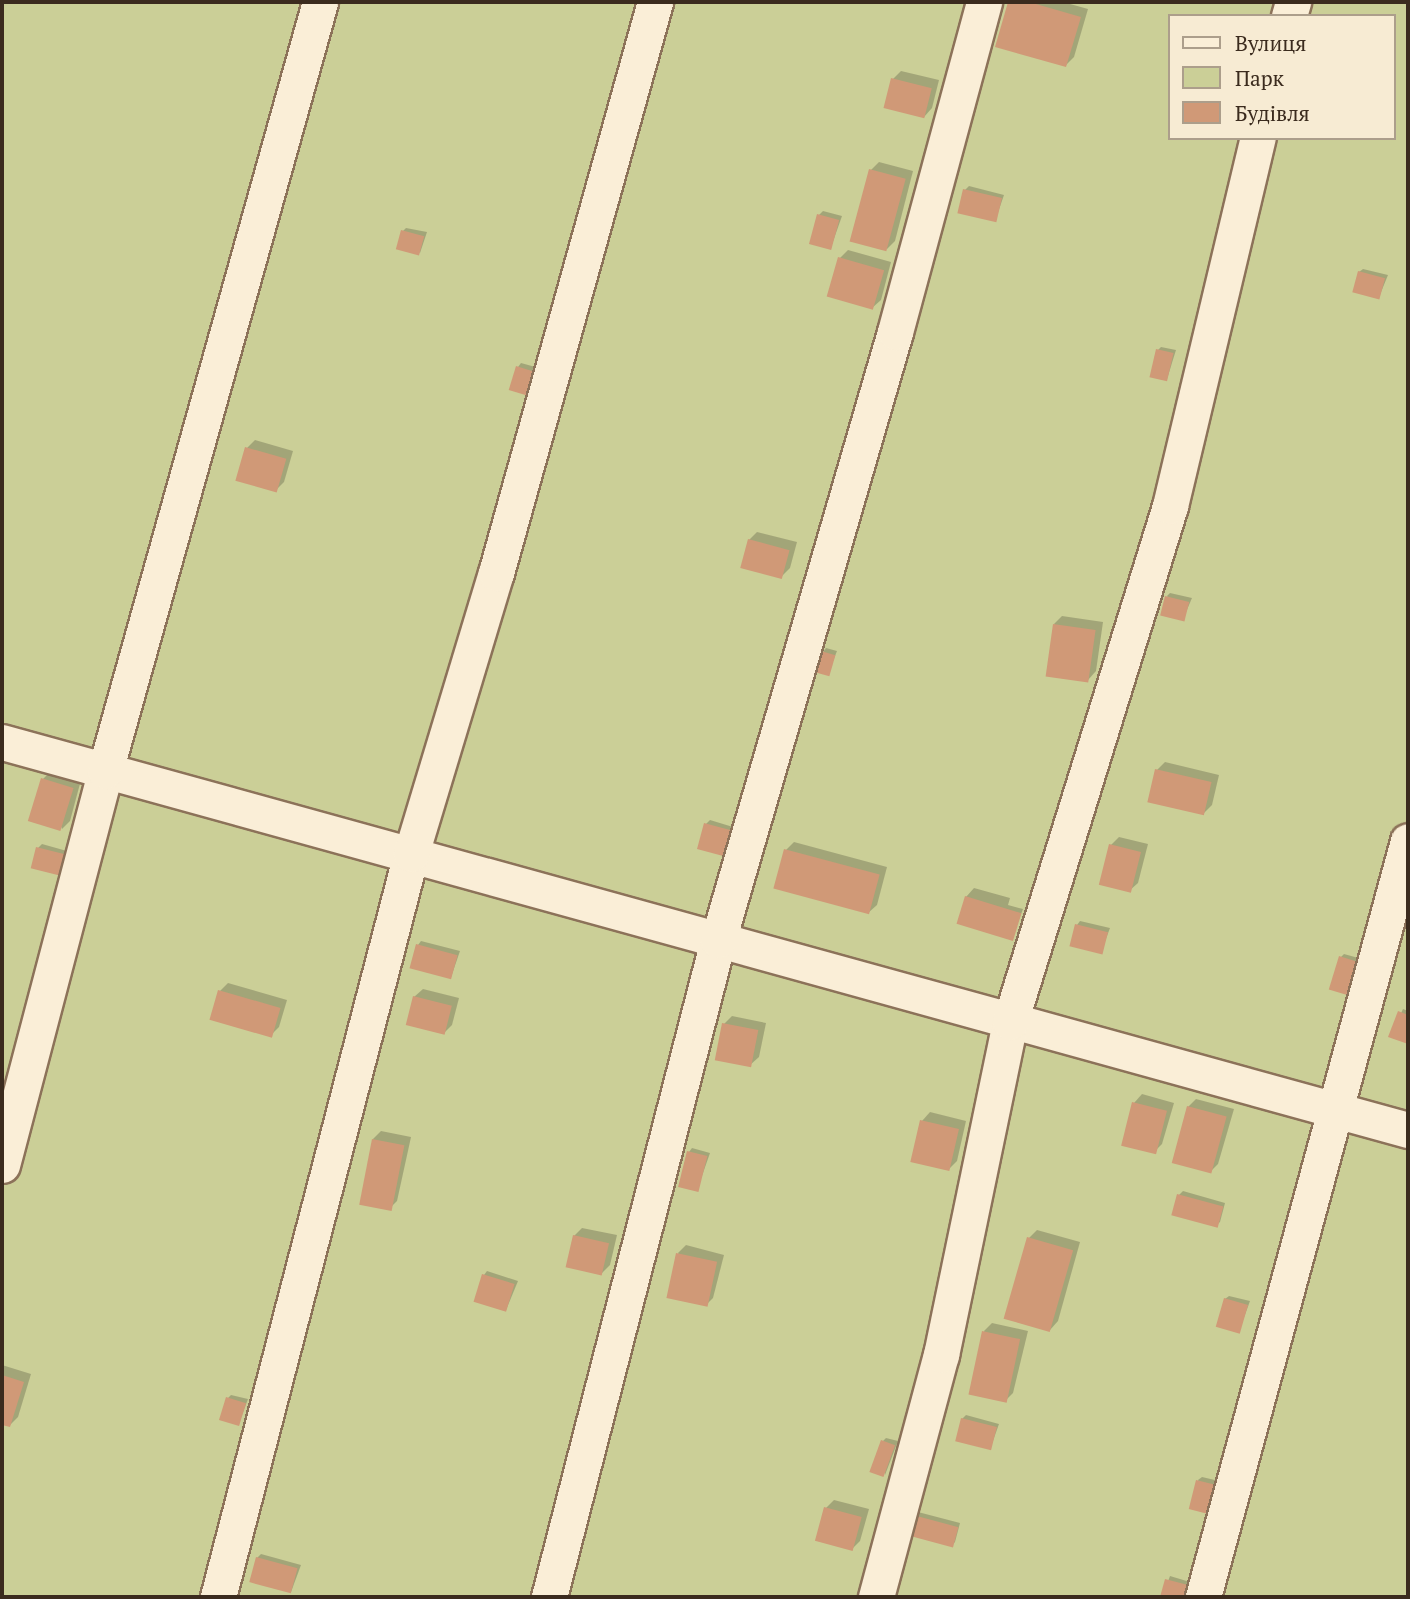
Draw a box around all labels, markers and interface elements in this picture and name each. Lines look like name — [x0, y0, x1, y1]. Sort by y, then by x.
legend — [1168, 14, 1396, 140]
text: Вулиця — [1235, 29, 1306, 57]
text: Парк — [1235, 64, 1284, 92]
text: Будівля — [1235, 99, 1310, 127]

